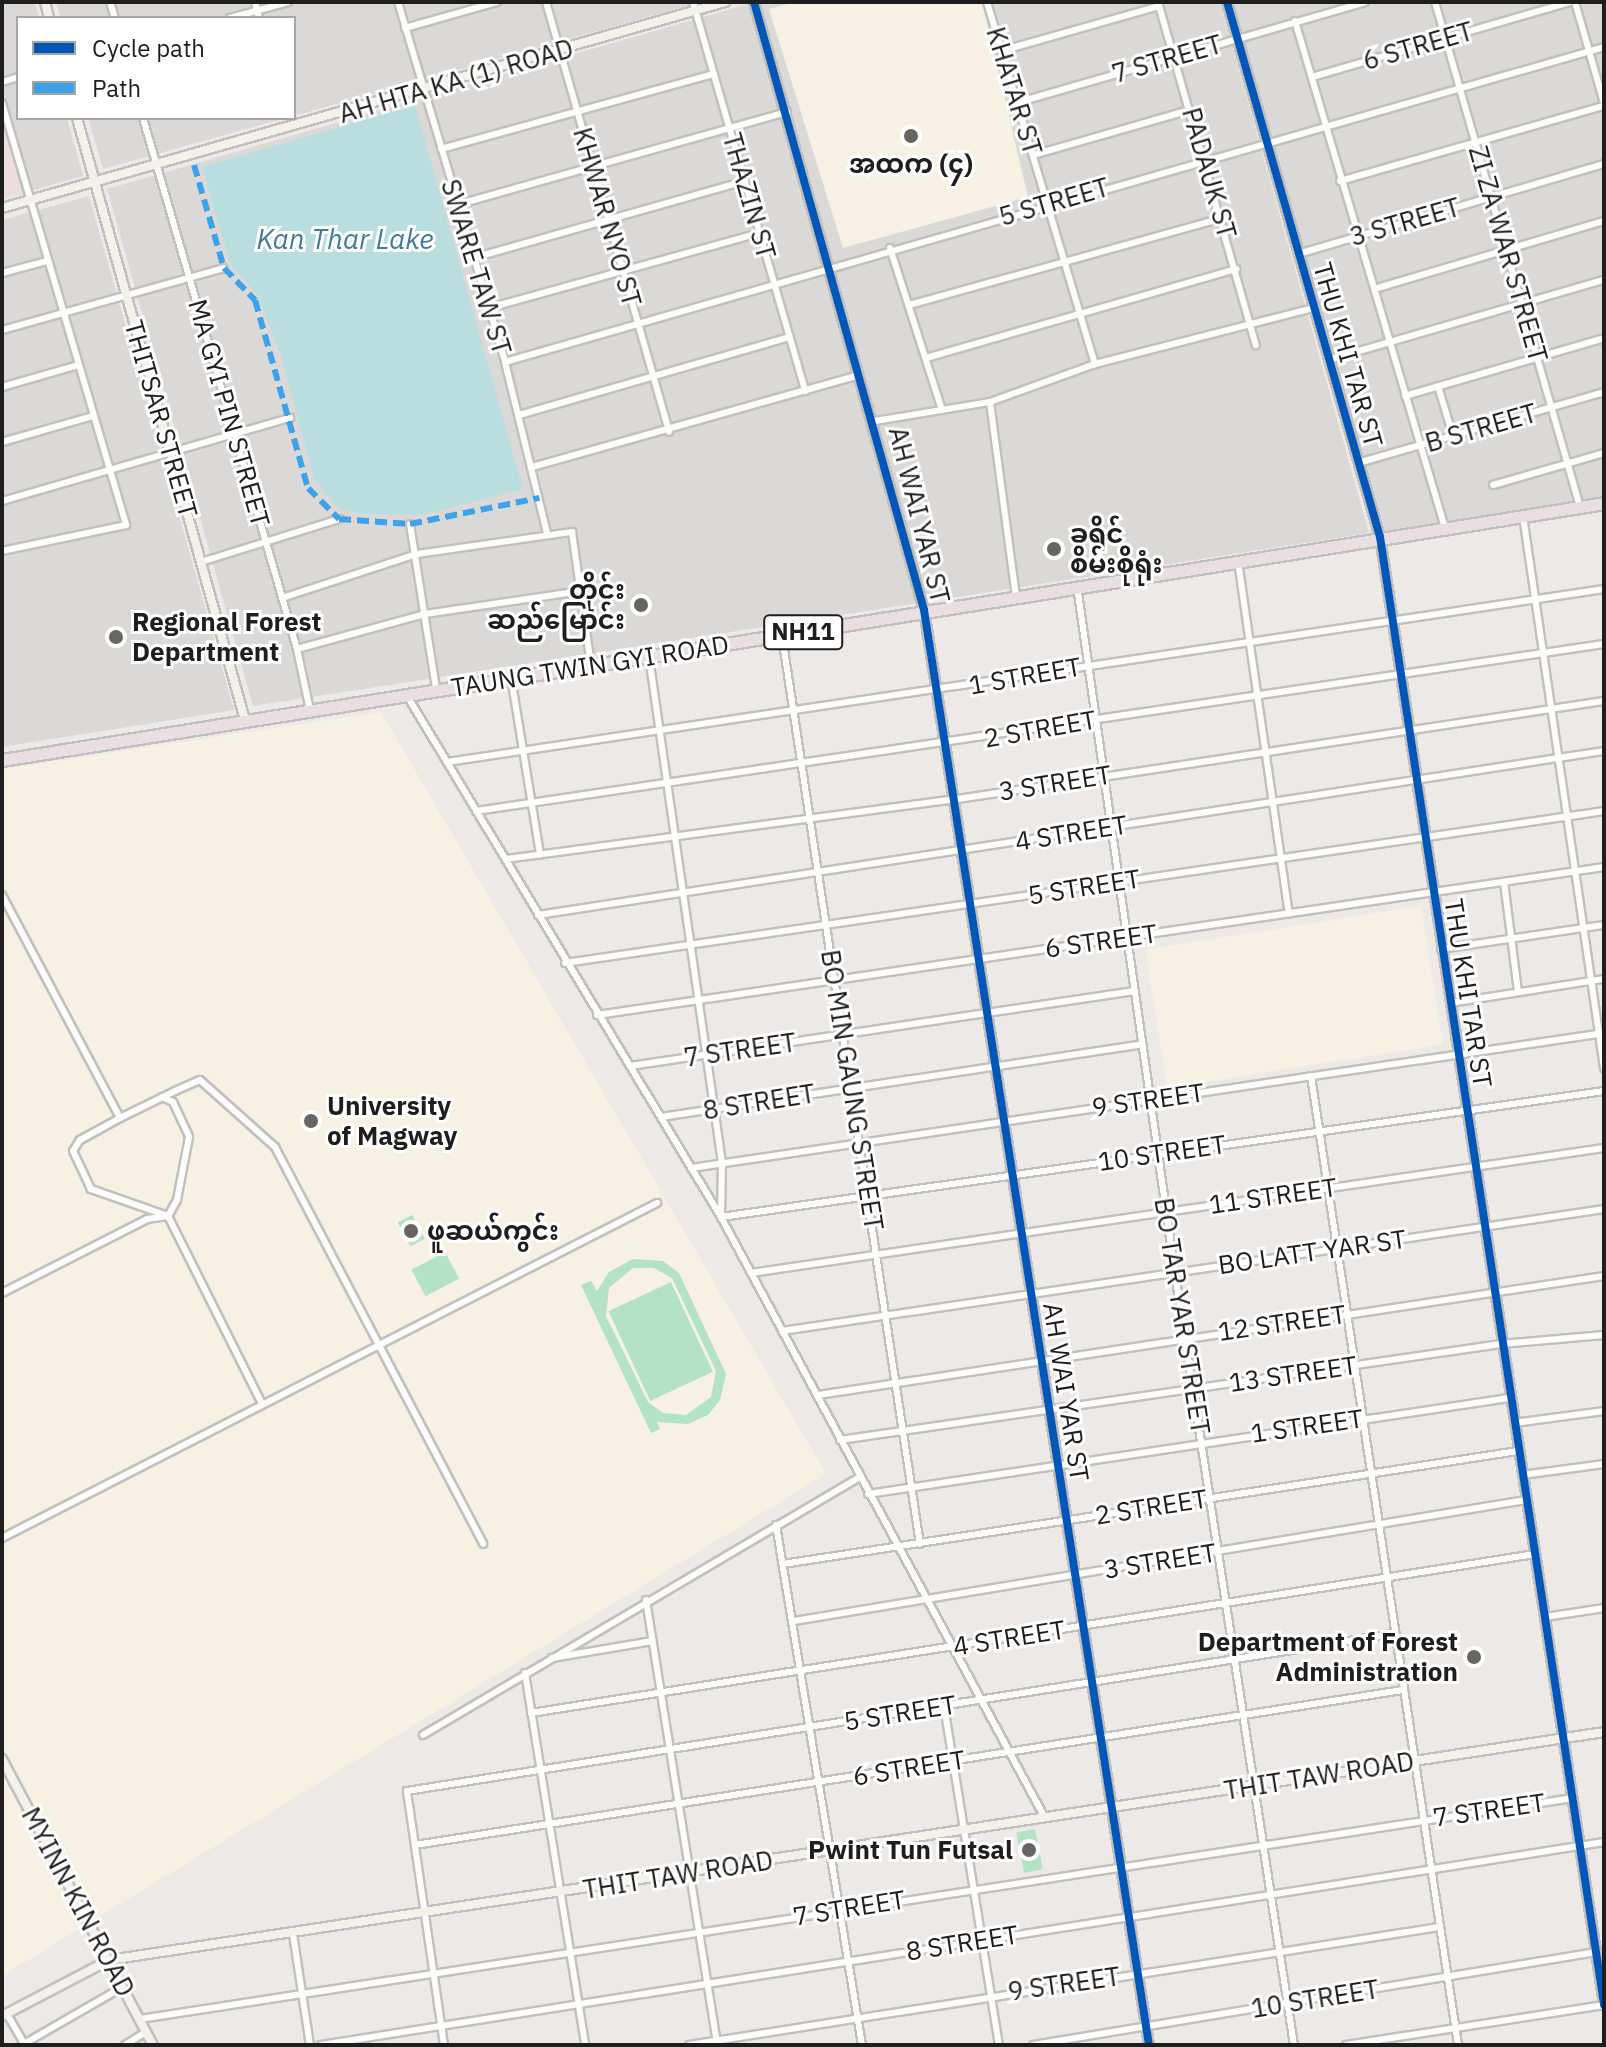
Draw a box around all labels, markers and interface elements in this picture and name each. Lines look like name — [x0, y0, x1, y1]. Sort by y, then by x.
street label: 6 STREET — [1359, 15, 1477, 77]
legend — [16, 16, 296, 120]
street label: KHATAR ST — [980, 23, 1048, 159]
street label: 7 STREET — [1108, 28, 1226, 90]
text: Cycle path — [92, 32, 205, 64]
street label: AH HTA KA (1) ROAD — [335, 33, 577, 129]
text: Path — [92, 72, 141, 104]
street label: PADAUK ST — [1175, 104, 1243, 242]
street label: KHWAR NYO ST — [567, 124, 647, 310]
marker: အထက (၄) — [902, 127, 920, 145]
street label: THAZIN ST — [716, 129, 782, 263]
street label: ZI ZA WAR STREET — [1462, 142, 1554, 366]
place label: အထက (၄) — [849, 148, 973, 180]
street label: 5 STREET — [995, 171, 1113, 233]
street label: SWARE TAW ST — [435, 176, 517, 358]
street label: 3 STREET — [1346, 191, 1464, 253]
water label: Kan Thar Lake — [256, 222, 434, 256]
street label: THU KHI TAR ST — [1307, 259, 1389, 451]
street label: MA GYI PIN STREET — [182, 296, 276, 530]
street label: THITSAR STREET — [118, 317, 204, 521]
street label: B STREET — [1422, 397, 1540, 459]
street label: AH WAI YAR ST — [882, 424, 956, 606]
place label: ခရိုင် စိမ်းစိုရုံး — [1070, 518, 1162, 580]
marker: ခရိုင် စိမ်းစိုရုံး — [1045, 540, 1063, 558]
place label: တိုင်း ဆည်မြောင်း — [487, 574, 625, 636]
marker: တိုင်း ဆည်မြောင်း — [632, 596, 650, 614]
place label: Regional Forest Department — [132, 606, 321, 668]
road number: NH11 — [763, 612, 843, 652]
marker: Regional Forest Department — [107, 628, 125, 646]
street label: TAUNG TWIN GYI ROAD — [449, 629, 731, 703]
street label: 1 STREET — [967, 651, 1083, 701]
street label: 2 STREET — [982, 704, 1098, 754]
street label: 3 STREET — [997, 759, 1113, 807]
street label: 4 STREET — [1013, 809, 1129, 857]
street label: 5 STREET — [1026, 863, 1142, 911]
street label: THU KHI TAR ST — [1438, 896, 1498, 1090]
street label: 6 STREET — [1043, 918, 1159, 964]
street label: BO MIN GAUNG STREET — [814, 947, 890, 1233]
street label: 7 STREET — [682, 1027, 798, 1073]
street label: 9 STREET — [1090, 1077, 1206, 1123]
street label: 8 STREET — [701, 1078, 817, 1126]
place label: University of Magway — [327, 1090, 457, 1152]
marker: University of Magway — [302, 1112, 320, 1130]
street label: 10 STREET — [1096, 1129, 1228, 1177]
street label: 11 STREET — [1207, 1172, 1339, 1220]
street label: BO TAR YAR STREET — [1148, 1196, 1216, 1436]
place label: ဖူဆယ်ကွင်း — [427, 1215, 559, 1247]
marker: ဖူဆယ်ကွင်း — [402, 1222, 420, 1240]
street label: BO LATT YAR ST — [1216, 1223, 1408, 1281]
street label: 12 STREET — [1216, 1299, 1348, 1347]
street label: AH WAI YAR ST — [1036, 1300, 1096, 1484]
street label: 13 STREET — [1227, 1350, 1359, 1398]
street label: 1 STREET — [1249, 1403, 1365, 1449]
street label: 2 STREET — [1093, 1483, 1209, 1531]
street label: 3 STREET — [1102, 1537, 1218, 1585]
street label: 4 STREET — [951, 1614, 1067, 1662]
place label: Department of Forest Administration — [1198, 1626, 1458, 1688]
marker: Department of Forest Administration — [1465, 1648, 1483, 1666]
street label: 5 STREET — [842, 1689, 958, 1737]
street label: 6 STREET — [851, 1744, 967, 1792]
street label: THIT TAW ROAD — [1222, 1746, 1416, 1806]
street label: 7 STREET — [1431, 1787, 1547, 1833]
street label: MYINN KIN ROAD — [15, 1802, 141, 2002]
place label: Pwint Tun Futsal — [808, 1834, 1013, 1866]
marker: Pwint Tun Futsal — [1020, 1841, 1038, 1859]
street label: THIT TAW ROAD — [581, 1845, 775, 1905]
street label: 7 STREET — [791, 1884, 907, 1932]
street label: 8 STREET — [904, 1919, 1020, 1967]
street label: 9 STREET — [1006, 1961, 1122, 2007]
street label: 10 STREET — [1249, 1974, 1381, 2024]

